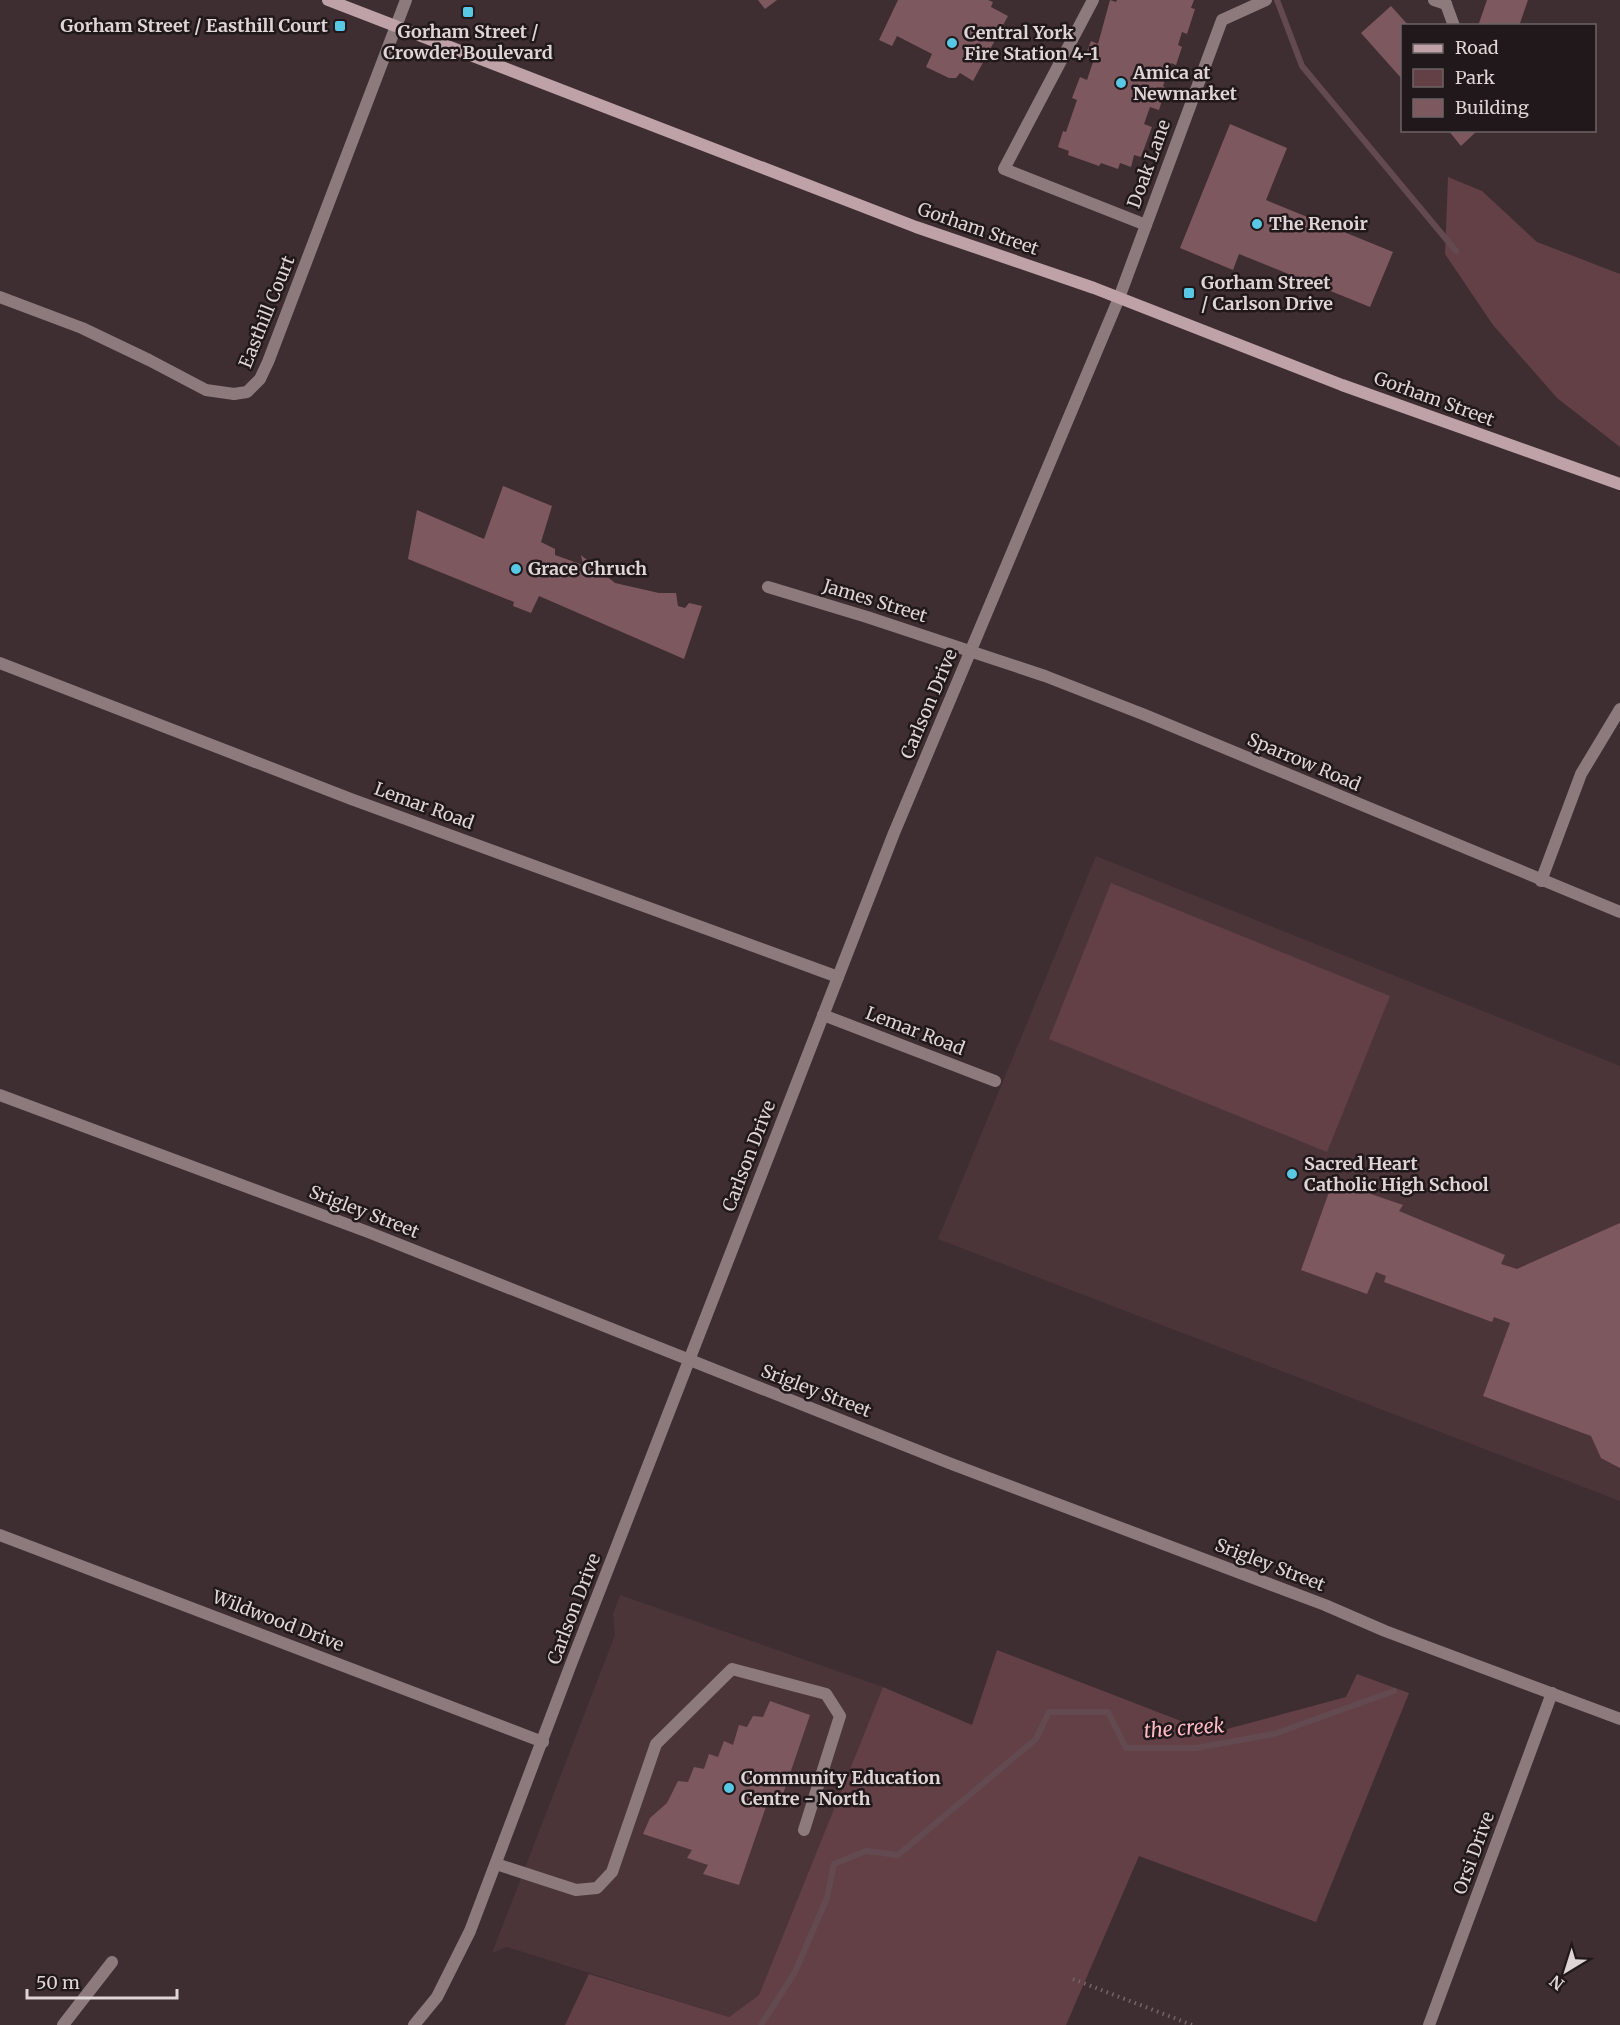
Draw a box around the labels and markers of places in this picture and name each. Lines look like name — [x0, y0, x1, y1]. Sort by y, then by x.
marker: Gorham Street / Crowder Boulevard — [461, 5, 475, 19]
place label: Gorham Street / Easthill Court — [60, 14, 329, 37]
marker: Gorham Street / Easthill Court — [333, 19, 347, 33]
place label: Gorham Street / Crowder Boulevard — [383, 20, 553, 64]
place label: Central York Fire Station 4-1 — [964, 21, 1099, 65]
marker: Central York Fire Station 4-1 — [945, 36, 959, 50]
place label: Amica at Newmarket — [1132, 61, 1238, 105]
marker: Amica at Newmarket — [1114, 76, 1128, 90]
place label: The Renoir — [1269, 212, 1368, 235]
marker: The Renoir — [1250, 217, 1264, 231]
place label: Gorham Street / Carlson Drive — [1201, 271, 1333, 315]
marker: Gorham Street / Carlson Drive — [1182, 286, 1196, 300]
place label: Grace Chruch — [528, 557, 647, 580]
marker: Grace Chruch — [509, 562, 523, 576]
place label: Sacred Heart Catholic High School — [1304, 1152, 1489, 1196]
marker: Sacred Heart Catholic High School — [1285, 1167, 1299, 1181]
place label: Community Education Centre - North — [741, 1766, 941, 1810]
marker: Community Education Centre - North — [722, 1781, 736, 1795]

